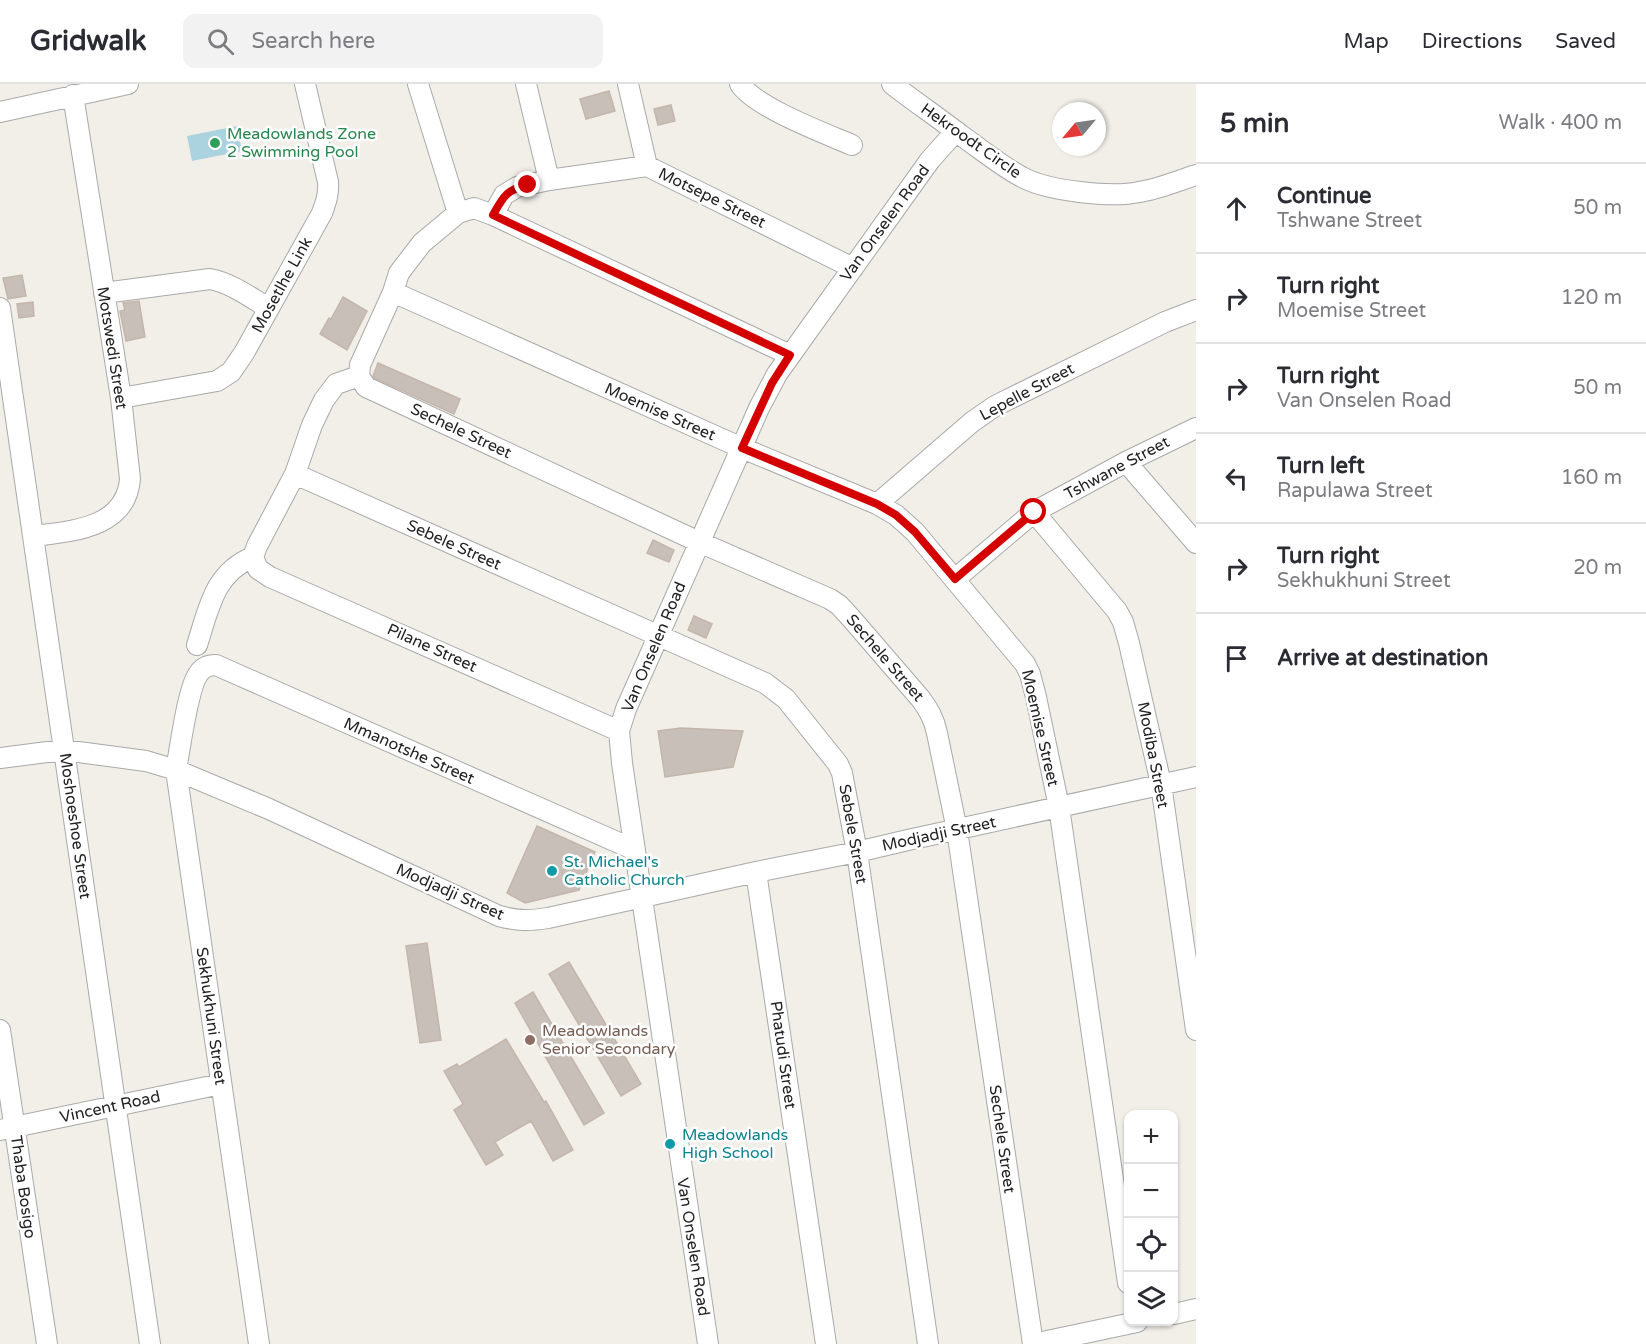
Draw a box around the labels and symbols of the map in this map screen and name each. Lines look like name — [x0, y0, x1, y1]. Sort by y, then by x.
street label: Hekroodt Circle — [917, 99, 1025, 183]
north arrow — [1052, 102, 1106, 156]
place label: Meadowlands Zone 2 Swimming Pool — [227, 124, 376, 162]
marker: Meadowlands Zone 2 Swimming Pool — [208, 136, 222, 150]
street label: Van Onselen Road — [836, 161, 934, 285]
street label: Motsepe Street — [655, 163, 769, 233]
route end — [514, 171, 540, 197]
street label: Mosetlhe Link — [247, 233, 317, 336]
street label: Motswedi Street — [92, 285, 132, 411]
street label: Lepelle Street — [976, 359, 1078, 425]
street label: Moemise Street — [601, 379, 719, 445]
street label: Sechele Street — [407, 399, 515, 463]
street label: Tshwane Street — [1061, 432, 1173, 504]
route start — [1020, 498, 1046, 524]
street label: Sebele Street — [404, 515, 504, 575]
street label: Van Onselen Road — [618, 579, 690, 715]
street label: Sechele Street — [842, 610, 928, 706]
street label: Pilane Street — [384, 619, 480, 677]
street label: Moemise Street — [1017, 668, 1063, 788]
street label: Modiba Street — [1133, 700, 1173, 810]
street label: Mmanotshe Street — [341, 713, 477, 789]
street label: Moshoeshoe Street — [55, 752, 95, 900]
street label: Sebele Street — [834, 783, 872, 885]
street label: Modjadji Street — [880, 812, 998, 856]
place label: St. Michael's Catholic Church — [564, 852, 685, 890]
street label: Modjadji Street — [393, 859, 507, 925]
marker: St. Michael's Catholic Church — [545, 864, 559, 878]
street label: Sekhukhuni Street — [191, 946, 231, 1086]
street label: Phatudi Street — [766, 1000, 800, 1110]
place label: Meadowlands Senior Secondary — [542, 1021, 676, 1059]
marker: Meadowlands Senior Secondary — [523, 1033, 537, 1047]
street label: Sechele Street — [985, 1084, 1019, 1194]
street label: Vincent Road — [58, 1087, 162, 1127]
place label: Meadowlands High School — [682, 1125, 788, 1163]
street label: Thaba Bosigo — [6, 1134, 40, 1240]
marker: Meadowlands High School — [663, 1137, 677, 1151]
street label: Van Onselen Road — [672, 1176, 714, 1318]

